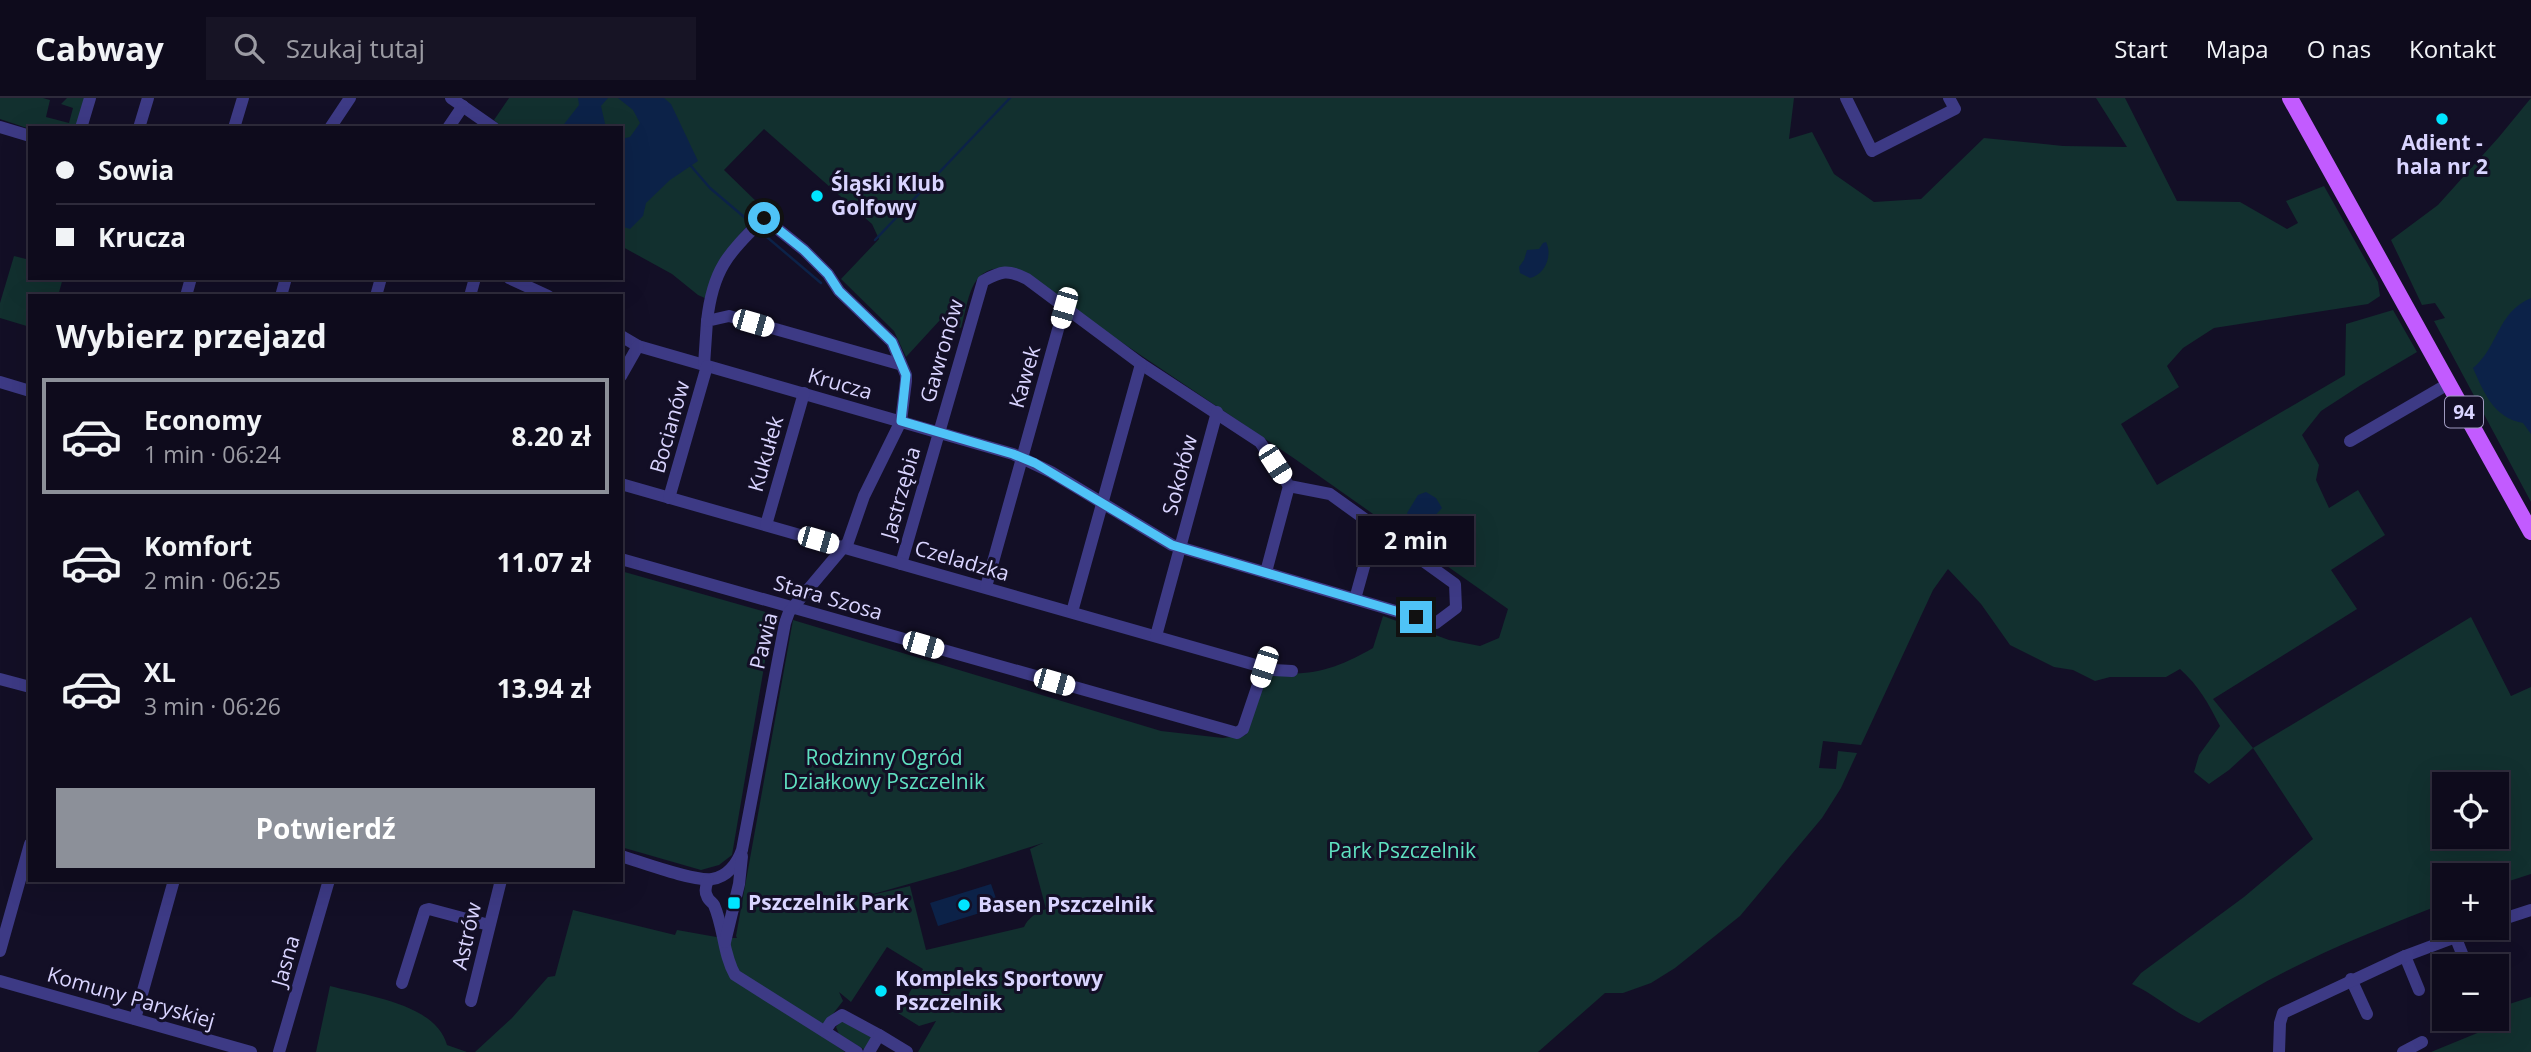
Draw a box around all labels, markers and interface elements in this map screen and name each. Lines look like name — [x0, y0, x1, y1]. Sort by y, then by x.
search box — [206, 17, 696, 80]
text: Cabway — [35, 26, 164, 71]
icon: search — [230, 29, 268, 67]
text: Szukaj tutaj — [286, 30, 425, 66]
text: Start — [2114, 32, 2168, 65]
text: Mapa — [2206, 32, 2269, 65]
text: O nas — [2307, 32, 2371, 65]
text: Kontakt — [2409, 32, 2496, 65]
marker: Adient - hala nr 2 — [2434, 111, 2450, 127]
place label: Adient - hala nr 2 — [2396, 128, 2488, 180]
text: Sowia — [98, 152, 174, 188]
place label: Śląski Klub Golfowy — [831, 169, 944, 221]
marker: Śląski Klub Golfowy — [809, 188, 825, 204]
route start — [748, 202, 780, 234]
text: Krucza — [98, 219, 186, 255]
car — [1049, 285, 1080, 331]
street label: Gawronów — [913, 295, 969, 406]
car — [730, 307, 777, 339]
text: Wybierz przejazd — [56, 314, 327, 357]
street label: Kawek — [1002, 342, 1046, 411]
street label: Krucza — [805, 360, 876, 406]
street label: Bocianów — [642, 377, 696, 476]
road number: 94 — [2445, 396, 2483, 428]
text: Economy — [144, 402, 262, 438]
icon: car — [60, 405, 123, 468]
street label: Kukułek — [741, 412, 789, 495]
text: 8.20 zł — [512, 418, 591, 454]
street label: Sokołów — [1155, 431, 1203, 518]
text: 1 min · 06:24 — [144, 438, 281, 470]
car — [1255, 441, 1296, 487]
street label: Jastrzębia — [873, 443, 927, 544]
callout: 2 min — [1358, 516, 1474, 564]
car — [795, 524, 842, 556]
text: 2 min — [1384, 524, 1448, 556]
text: Komfort — [144, 528, 252, 564]
icon: car — [60, 531, 123, 594]
street label: Czeladzka — [912, 533, 1013, 587]
text: 11.07 zł — [497, 544, 591, 580]
text: 2 min · 06:25 — [144, 564, 281, 596]
street label: Stara Szosa — [771, 568, 886, 626]
route end — [1400, 601, 1432, 633]
street label: Pawia — [742, 609, 784, 672]
car — [900, 629, 947, 661]
car — [1248, 644, 1281, 690]
text: XL — [144, 654, 176, 690]
icon: car — [60, 657, 123, 720]
car — [1031, 666, 1078, 698]
text: 13.94 zł — [497, 670, 591, 706]
text: 3 min · 06:26 — [144, 690, 281, 722]
park label: Rodzinny Ogród Działkowy Pszczelnik — [783, 743, 985, 795]
map controls — [2432, 772, 2509, 1031]
button: locate — [2432, 772, 2509, 849]
button: Potwierdź — [56, 788, 595, 868]
park label: Park Pszczelnik — [1328, 836, 1476, 864]
button: + — [2432, 863, 2509, 940]
place label: Pszczelnik Park — [748, 888, 910, 916]
place label: Basen Pszczelnik — [978, 890, 1155, 918]
marker: Pszczelnik Park — [726, 895, 742, 911]
marker: Basen Pszczelnik — [956, 897, 972, 913]
street label: Astrów — [445, 899, 488, 972]
street label: Jasna — [264, 932, 306, 991]
button: − — [2432, 954, 2509, 1031]
street label: Komuny Paryskiej — [44, 960, 219, 1034]
place label: Kompleks Sportowy Pszczelnik — [895, 964, 1103, 1016]
marker: Kompleks Sportowy Pszczelnik — [873, 983, 889, 999]

